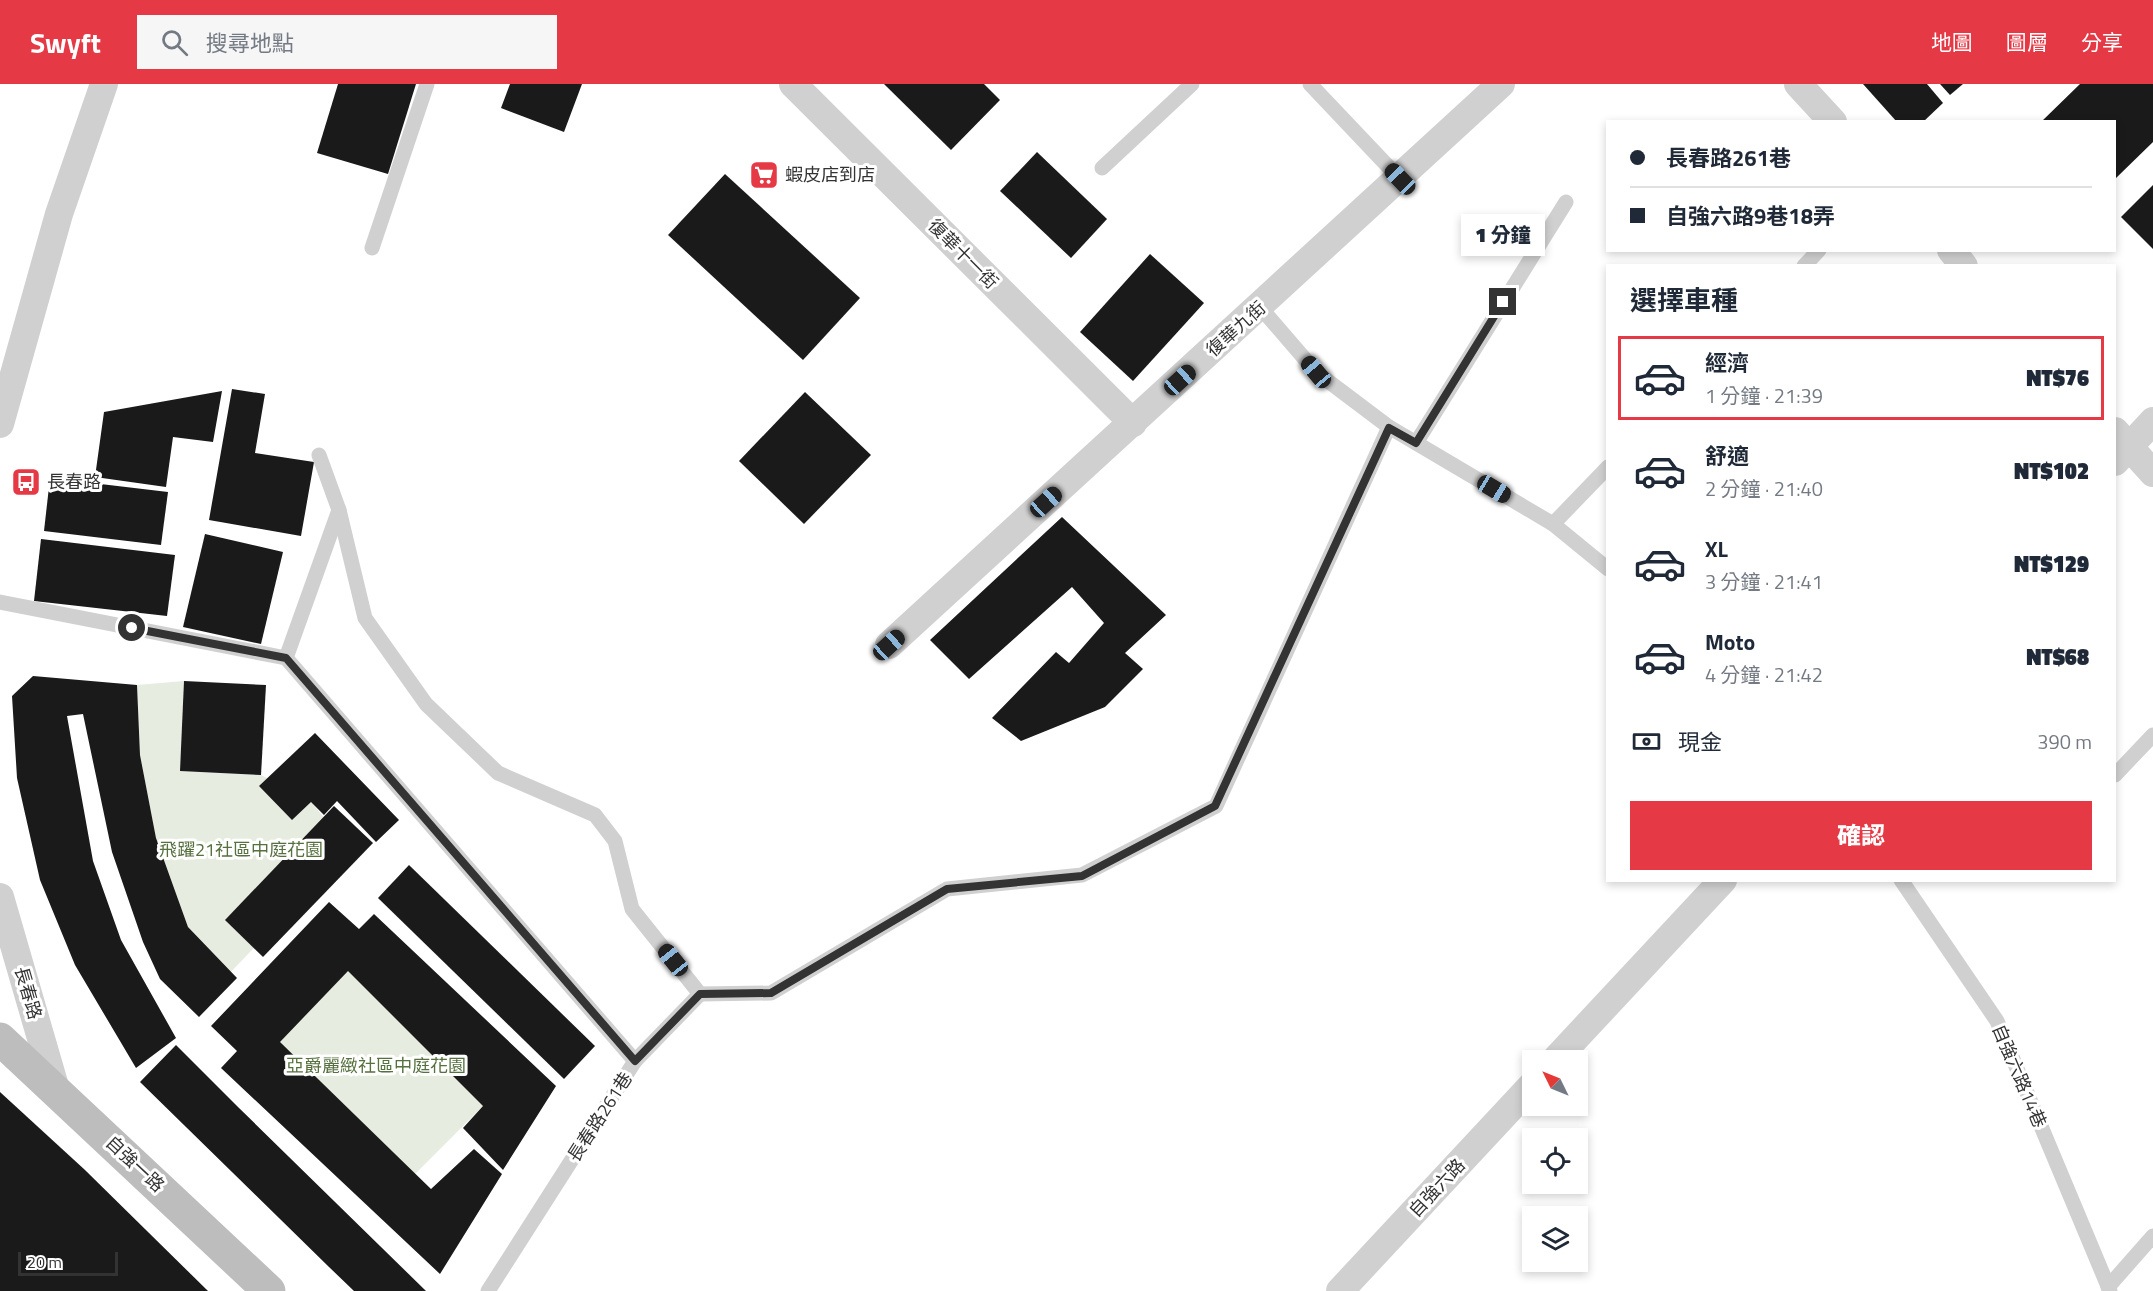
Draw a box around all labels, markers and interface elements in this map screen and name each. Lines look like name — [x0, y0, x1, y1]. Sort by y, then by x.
search box — [137, 15, 557, 69]
text: Swyft — [30, 21, 101, 64]
icon: search — [158, 26, 191, 59]
text: 搜尋地點 — [206, 26, 294, 60]
text: 地圖 — [1931, 26, 1973, 58]
text: 圖層 — [2006, 26, 2048, 58]
text: 分享 — [2081, 26, 2123, 58]
text: 長春路261巷 — [1666, 141, 1791, 175]
supermarket icon: 蝦皮店到店 — [748, 159, 780, 191]
car — [1381, 160, 1419, 198]
place label: 蝦皮店到店 — [785, 161, 875, 188]
text: 自強六路9巷18弄 — [1666, 199, 1835, 233]
street label: 復華十一街 — [922, 212, 1005, 295]
callout: 1 分鐘 — [1461, 215, 1545, 257]
text: 1 分鐘 — [1475, 219, 1531, 250]
text: 選擇車種 — [1630, 279, 1738, 320]
route end — [1489, 288, 1516, 315]
street label: 復華九街 — [1200, 295, 1271, 363]
text: 經濟 — [1705, 346, 1749, 380]
icon: car — [1633, 351, 1687, 405]
car — [1298, 352, 1334, 392]
car — [1161, 361, 1199, 399]
text: NT$76 — [2026, 361, 2089, 395]
text: 1 分鐘 · 21:39 — [1705, 380, 1823, 411]
text: 舒適 — [1705, 439, 1749, 473]
icon: car — [1633, 444, 1687, 498]
text: NT$102 — [2014, 454, 2089, 488]
bus stop icon: 長春路 — [10, 466, 42, 498]
place label: 長春路 — [47, 468, 101, 495]
car — [1474, 472, 1514, 506]
text: 2 分鐘 · 21:40 — [1705, 473, 1823, 504]
car — [1027, 483, 1065, 521]
text: XL — [1705, 532, 1728, 566]
icon: car — [1633, 537, 1687, 591]
text: NT$129 — [2014, 547, 2089, 581]
text: 3 分鐘 · 21:41 — [1705, 566, 1823, 597]
route start — [118, 614, 145, 641]
text: Moto — [1705, 625, 1755, 659]
car — [870, 626, 908, 664]
icon: car — [1633, 630, 1687, 684]
text: NT$68 — [2026, 640, 2089, 674]
text: 4 分鐘 · 21:42 — [1705, 659, 1823, 690]
icon: cash — [1630, 725, 1663, 758]
text: 現金 — [1678, 725, 1722, 759]
text: 390 m — [2037, 726, 2092, 757]
button: 確認 — [1630, 801, 2092, 870]
park label: 飛躍21社區中庭花園 — [159, 836, 323, 863]
car — [655, 940, 691, 980]
street label: 長春路 — [8, 963, 49, 1023]
street label: 自強六路14巷 — [1986, 1020, 2053, 1132]
north arrow — [1522, 1050, 1588, 1116]
map controls — [1522, 1050, 1588, 1272]
park label: 亞爵麗緻社區中庭花園 — [286, 1052, 466, 1079]
street label: 長春路261巷 — [560, 1066, 639, 1167]
button: locate — [1522, 1128, 1588, 1194]
street label: 自強一路 — [100, 1129, 171, 1198]
street label: 自強六路 — [1402, 1152, 1471, 1223]
button: layers — [1522, 1206, 1588, 1272]
scale bar — [18, 1249, 118, 1276]
text: 20 m — [27, 1250, 62, 1274]

